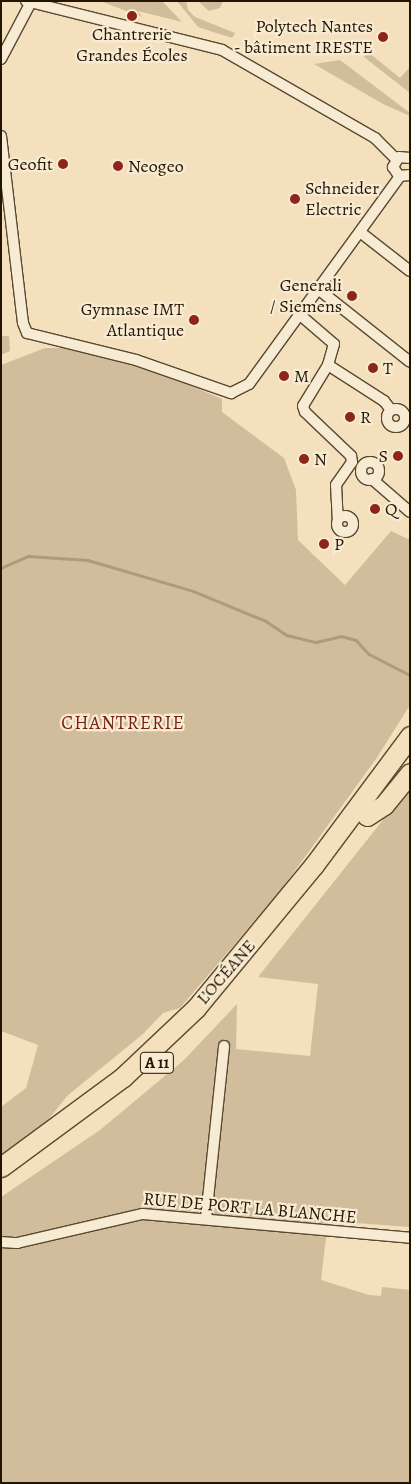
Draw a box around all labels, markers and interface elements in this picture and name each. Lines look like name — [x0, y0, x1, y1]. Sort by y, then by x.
marker: Chantrerie Grandes Écoles — [126, 10, 138, 22]
place label: Polytech Nantes - bâtiment IRESTE — [234, 16, 373, 58]
place label: Chantrerie Grandes Écoles — [76, 24, 188, 66]
marker: Polytech Nantes - bâtiment IRESTE — [377, 31, 389, 43]
place label: Geofit — [8, 153, 53, 175]
place label: Neogeo — [128, 155, 184, 177]
marker: Geofit — [57, 158, 69, 170]
marker: Neogeo — [112, 160, 124, 172]
place label: Schneider Electric — [305, 178, 379, 220]
marker: Schneider Electric — [289, 193, 301, 205]
place label: Generali / Siemens — [270, 275, 342, 318]
marker: Generali / Siemens — [346, 290, 358, 302]
place label: Gymnase IMT Atlantique — [81, 299, 184, 342]
marker: Gymnase IMT Atlantique — [188, 314, 200, 326]
place label: T — [383, 357, 393, 379]
marker: T — [367, 362, 379, 374]
place label: M — [294, 365, 309, 387]
marker: M — [278, 370, 290, 382]
place label: R — [360, 406, 371, 428]
marker: R — [344, 411, 356, 423]
place label: S — [378, 445, 388, 467]
place label: N — [314, 448, 327, 470]
marker: S — [392, 450, 404, 462]
marker: N — [298, 453, 310, 465]
place label: Q — [385, 498, 398, 520]
marker: Q — [369, 503, 381, 515]
place label: P — [334, 533, 344, 555]
marker: P — [318, 538, 330, 550]
district label: CHANTRERIE — [60, 713, 186, 735]
street label: L’OCÉANE — [192, 935, 260, 1009]
road number: A 11 — [140, 1050, 174, 1076]
street label: RUE DE PORT LA BLANCHE — [143, 1188, 357, 1228]

